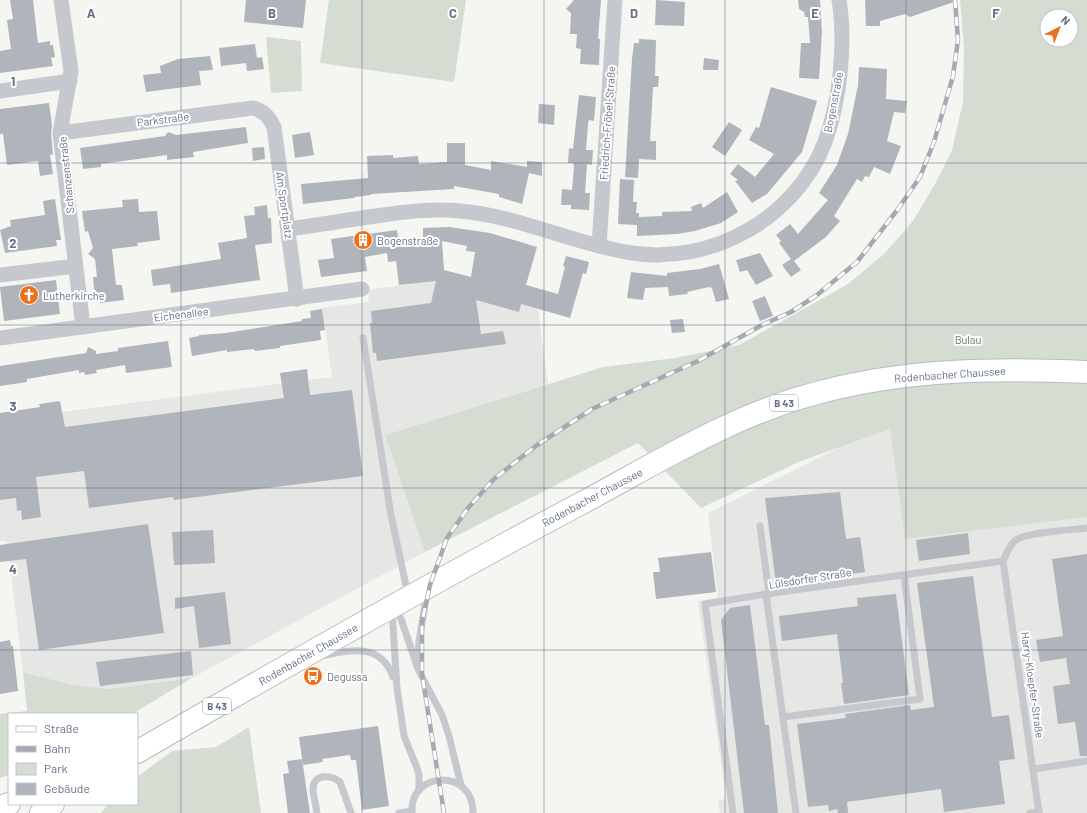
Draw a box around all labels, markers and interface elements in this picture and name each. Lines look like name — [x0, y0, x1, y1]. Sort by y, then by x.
text: A — [87, 5, 96, 21]
text: B — [268, 5, 276, 21]
text: C — [449, 5, 457, 21]
text: D — [630, 5, 638, 21]
text: E — [811, 5, 819, 21]
text: F — [992, 5, 1000, 21]
north arrow — [1039, 8, 1079, 48]
text: N — [1059, 13, 1073, 27]
street label: Friedrich-Fröbel-Straße — [597, 65, 617, 180]
street label: Bogenstraße — [821, 70, 845, 133]
text: 1 — [11, 73, 15, 89]
street label: Parkstraße — [136, 109, 190, 129]
street label: Schanzenstraße — [55, 136, 76, 214]
street label: Am Sportplatz — [274, 171, 296, 239]
building icon: Bogenstraße — [352, 229, 374, 251]
place label: Bogenstraße — [377, 234, 439, 247]
text: 2 — [9, 235, 17, 251]
church icon: Lutherkirche — [18, 284, 40, 306]
place label: Lutherkirche — [43, 289, 105, 302]
street label: Eichenallee — [153, 304, 209, 324]
park label: Bulau — [955, 333, 981, 346]
street label: Rodenbacher Chaussee — [894, 364, 1006, 384]
road number: B 43 — [770, 395, 798, 411]
text: 3 — [9, 398, 17, 414]
street label: Rodenbacher Chaussee — [539, 465, 645, 529]
text: 4 — [9, 561, 17, 577]
street label: Lülsdorfer Straße — [768, 565, 852, 591]
street label: Rodenbacher Chaussee — [256, 620, 360, 688]
street label: Harry-Kloepfer-Straße — [1019, 631, 1047, 739]
bus stop icon: Degussa — [302, 665, 324, 687]
place label: Degussa — [327, 670, 367, 683]
road number: B 43 — [203, 698, 231, 714]
legend — [8, 713, 138, 805]
text: Straße — [44, 721, 79, 735]
text: Bahn — [44, 741, 71, 755]
text: Park — [44, 761, 68, 775]
text: Gebäude — [44, 781, 90, 795]

